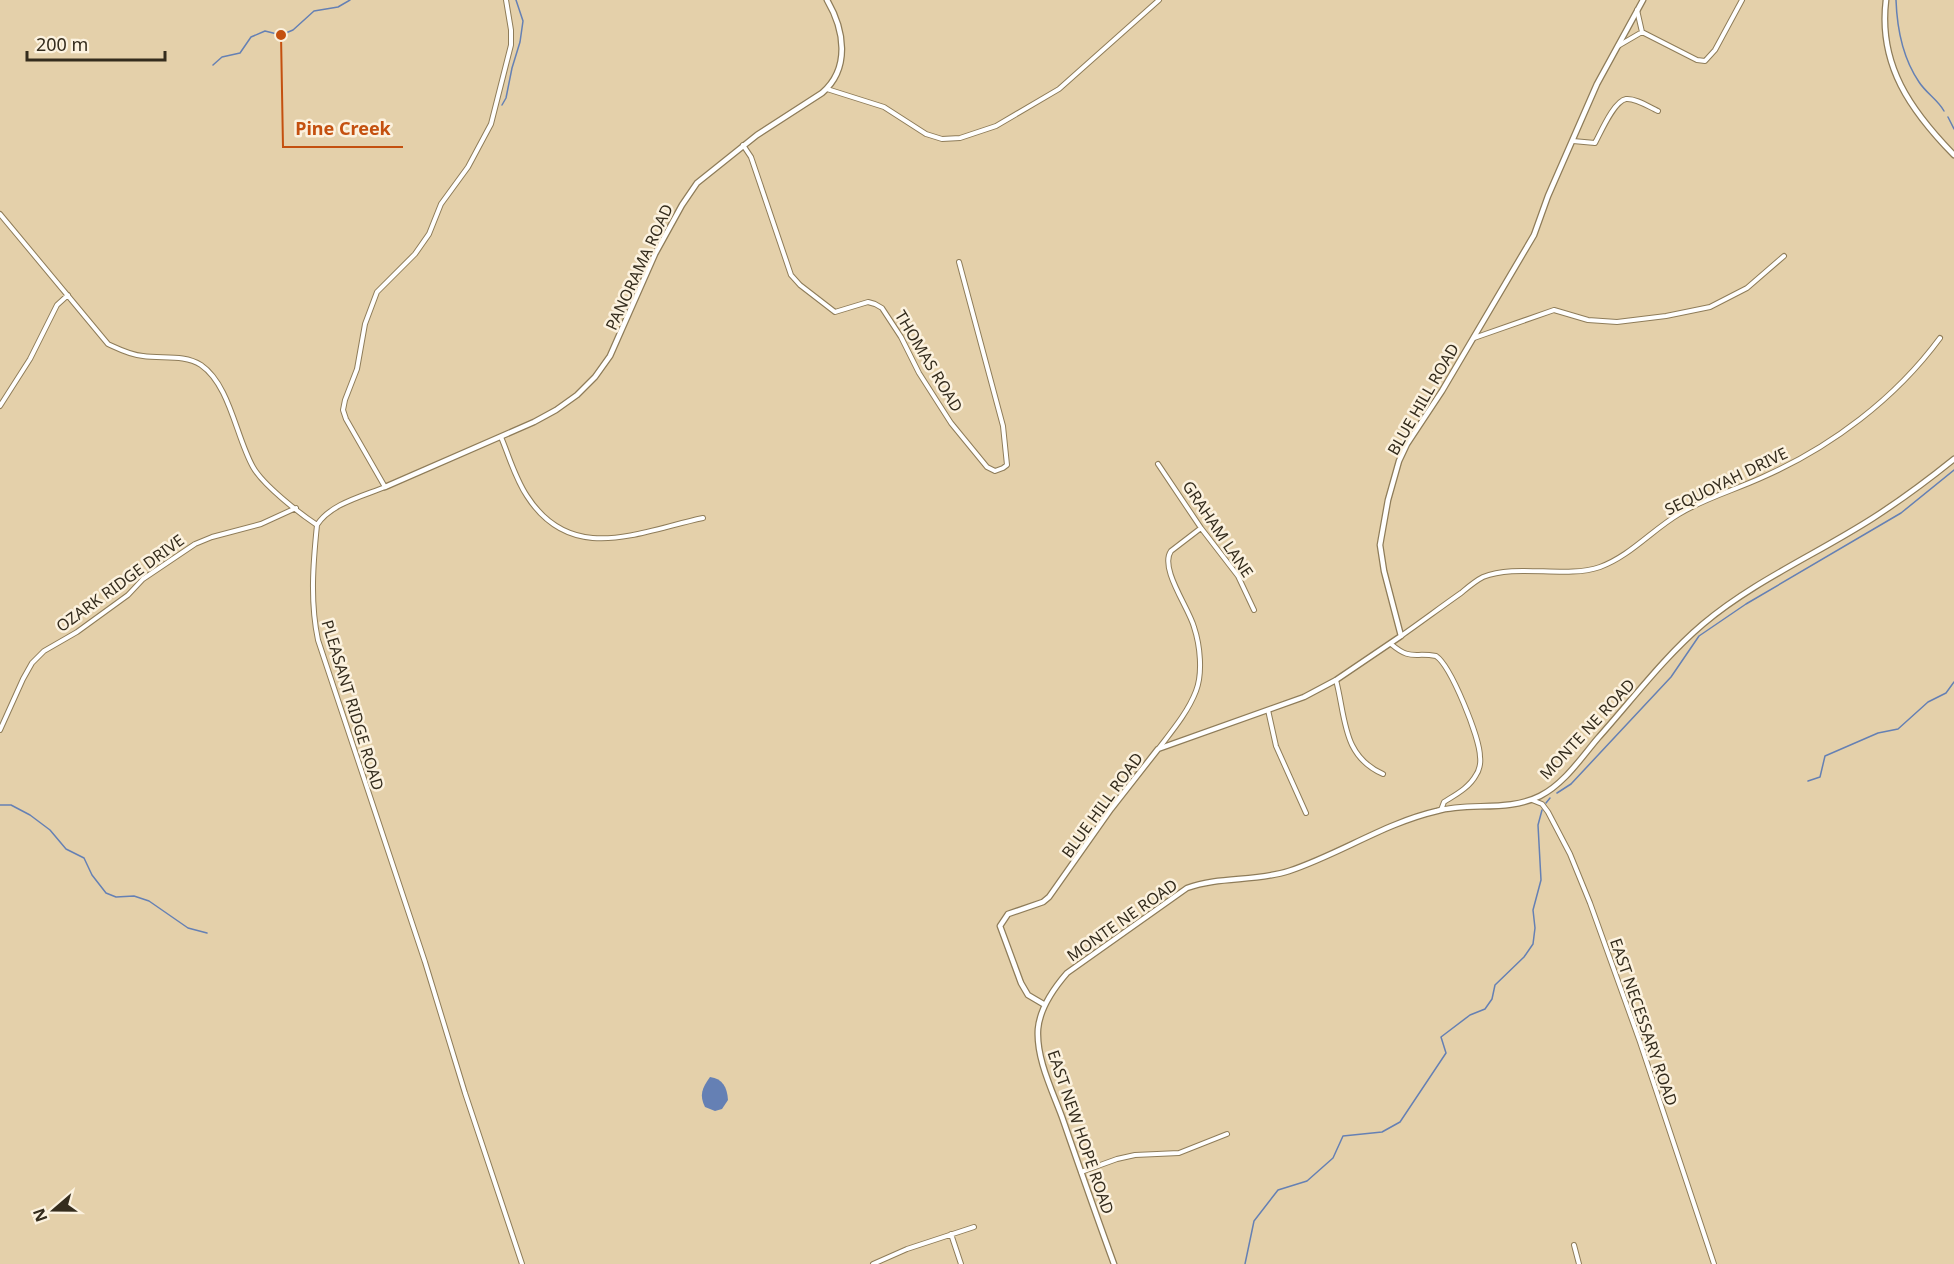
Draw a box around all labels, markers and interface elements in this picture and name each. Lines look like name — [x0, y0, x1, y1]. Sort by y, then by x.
scale bar — [27, 24, 165, 62]
text: 200 m — [36, 32, 88, 56]
callout: Pine Creek — [283, 111, 403, 147]
text: Pine Creek — [295, 116, 392, 140]
street label: PANORAMA ROAD — [600, 200, 678, 334]
street label: THOMAS ROAD — [890, 306, 968, 416]
street label: BLUE HILL ROAD — [1382, 339, 1464, 459]
street label: SEQUOYAH DRIVE — [1661, 442, 1791, 520]
street label: GRAHAM LANE — [1177, 476, 1259, 582]
street label: OZARK RIDGE DRIVE — [52, 529, 188, 637]
street label: PLEASANT RIDGE ROAD — [317, 617, 389, 793]
street label: MONTE NE ROAD — [1534, 674, 1640, 784]
street label: BLUE HILL ROAD — [1056, 748, 1148, 862]
street label: MONTE NE ROAD — [1062, 874, 1182, 966]
street label: EAST NECESSARY ROAD — [1605, 935, 1683, 1109]
street label: EAST NEW HOPE ROAD — [1043, 1047, 1119, 1217]
north arrow — [24, 1180, 84, 1240]
text: N — [27, 1205, 52, 1225]

